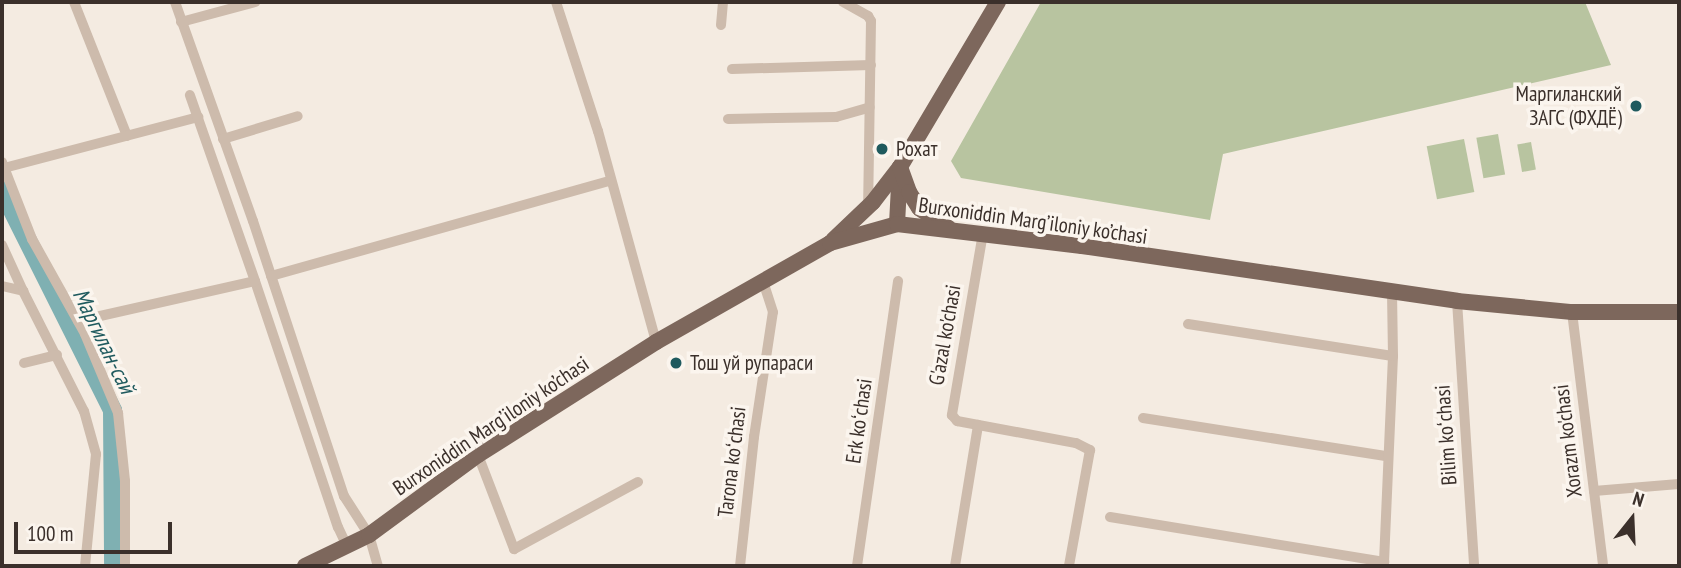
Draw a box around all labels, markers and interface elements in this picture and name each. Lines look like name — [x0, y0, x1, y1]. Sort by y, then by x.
place label: Маргиланский ЗАГС (ФХДЁ) — [1516, 81, 1622, 131]
marker: Маргиланский ЗАГС (ФХДЁ) — [1628, 98, 1644, 114]
place label: Рохат — [896, 136, 937, 162]
marker: Рохат — [874, 141, 890, 157]
street label: Burxoniddin Marg’iloniy ko’chasi — [917, 192, 1149, 250]
street label: G'azal ko'chasi — [924, 283, 966, 387]
water label: Маргилан-сай — [67, 284, 141, 398]
place label: Тош уй рупараси — [690, 350, 813, 376]
street label: Burxoniddin Marg’iloniy ko’chasi — [388, 351, 594, 501]
marker: Тош уй рупараси — [668, 355, 684, 371]
street label: Erk koʻchasi — [841, 377, 877, 465]
street label: Xorazm ko'chasi — [1549, 383, 1587, 499]
street label: Bilim koʻchasi — [1430, 384, 1462, 486]
street label: Tarona koʻchasi — [713, 405, 751, 519]
north arrow — [1597, 484, 1667, 554]
text: N — [1630, 486, 1647, 512]
scale bar — [18, 508, 175, 552]
text: 100 m — [27, 520, 73, 547]

